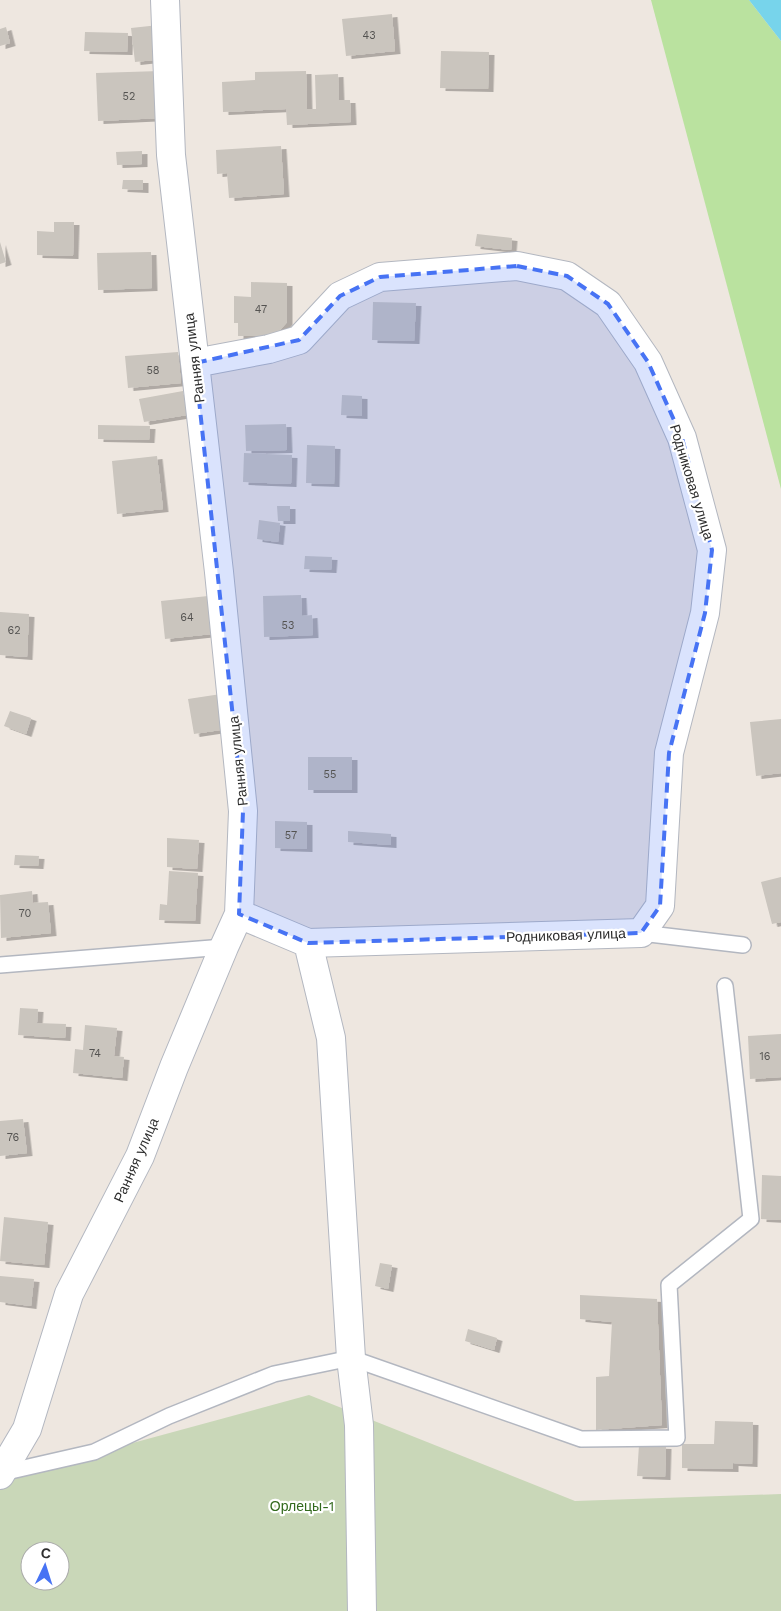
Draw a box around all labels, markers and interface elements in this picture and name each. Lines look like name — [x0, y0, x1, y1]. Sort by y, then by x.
house number: 43 — [362, 29, 376, 42]
house number: 52 — [123, 90, 135, 103]
house number: 47 — [255, 303, 267, 316]
street label: Ранняя улица — [181, 312, 207, 404]
house number: 58 — [146, 364, 160, 377]
street label: Родниковая улица — [667, 422, 717, 542]
house number: 64 — [180, 611, 194, 624]
house number: 53 — [282, 619, 294, 632]
house number: 62 — [7, 624, 21, 637]
street label: Ранняя улица — [225, 715, 251, 807]
house number: 55 — [324, 768, 336, 781]
house number: 57 — [285, 829, 297, 842]
house number: 70 — [19, 907, 32, 920]
street label: Родниковая улица — [506, 925, 626, 945]
house number: 74 — [89, 1047, 101, 1060]
house number: 16 — [760, 1050, 771, 1063]
street label: Ранняя улица — [110, 1115, 162, 1205]
house number: 76 — [7, 1131, 20, 1144]
park label: Орлецы-1 — [270, 1498, 334, 1514]
north arrow — [20, 1541, 70, 1591]
text: С — [40, 1545, 52, 1561]

